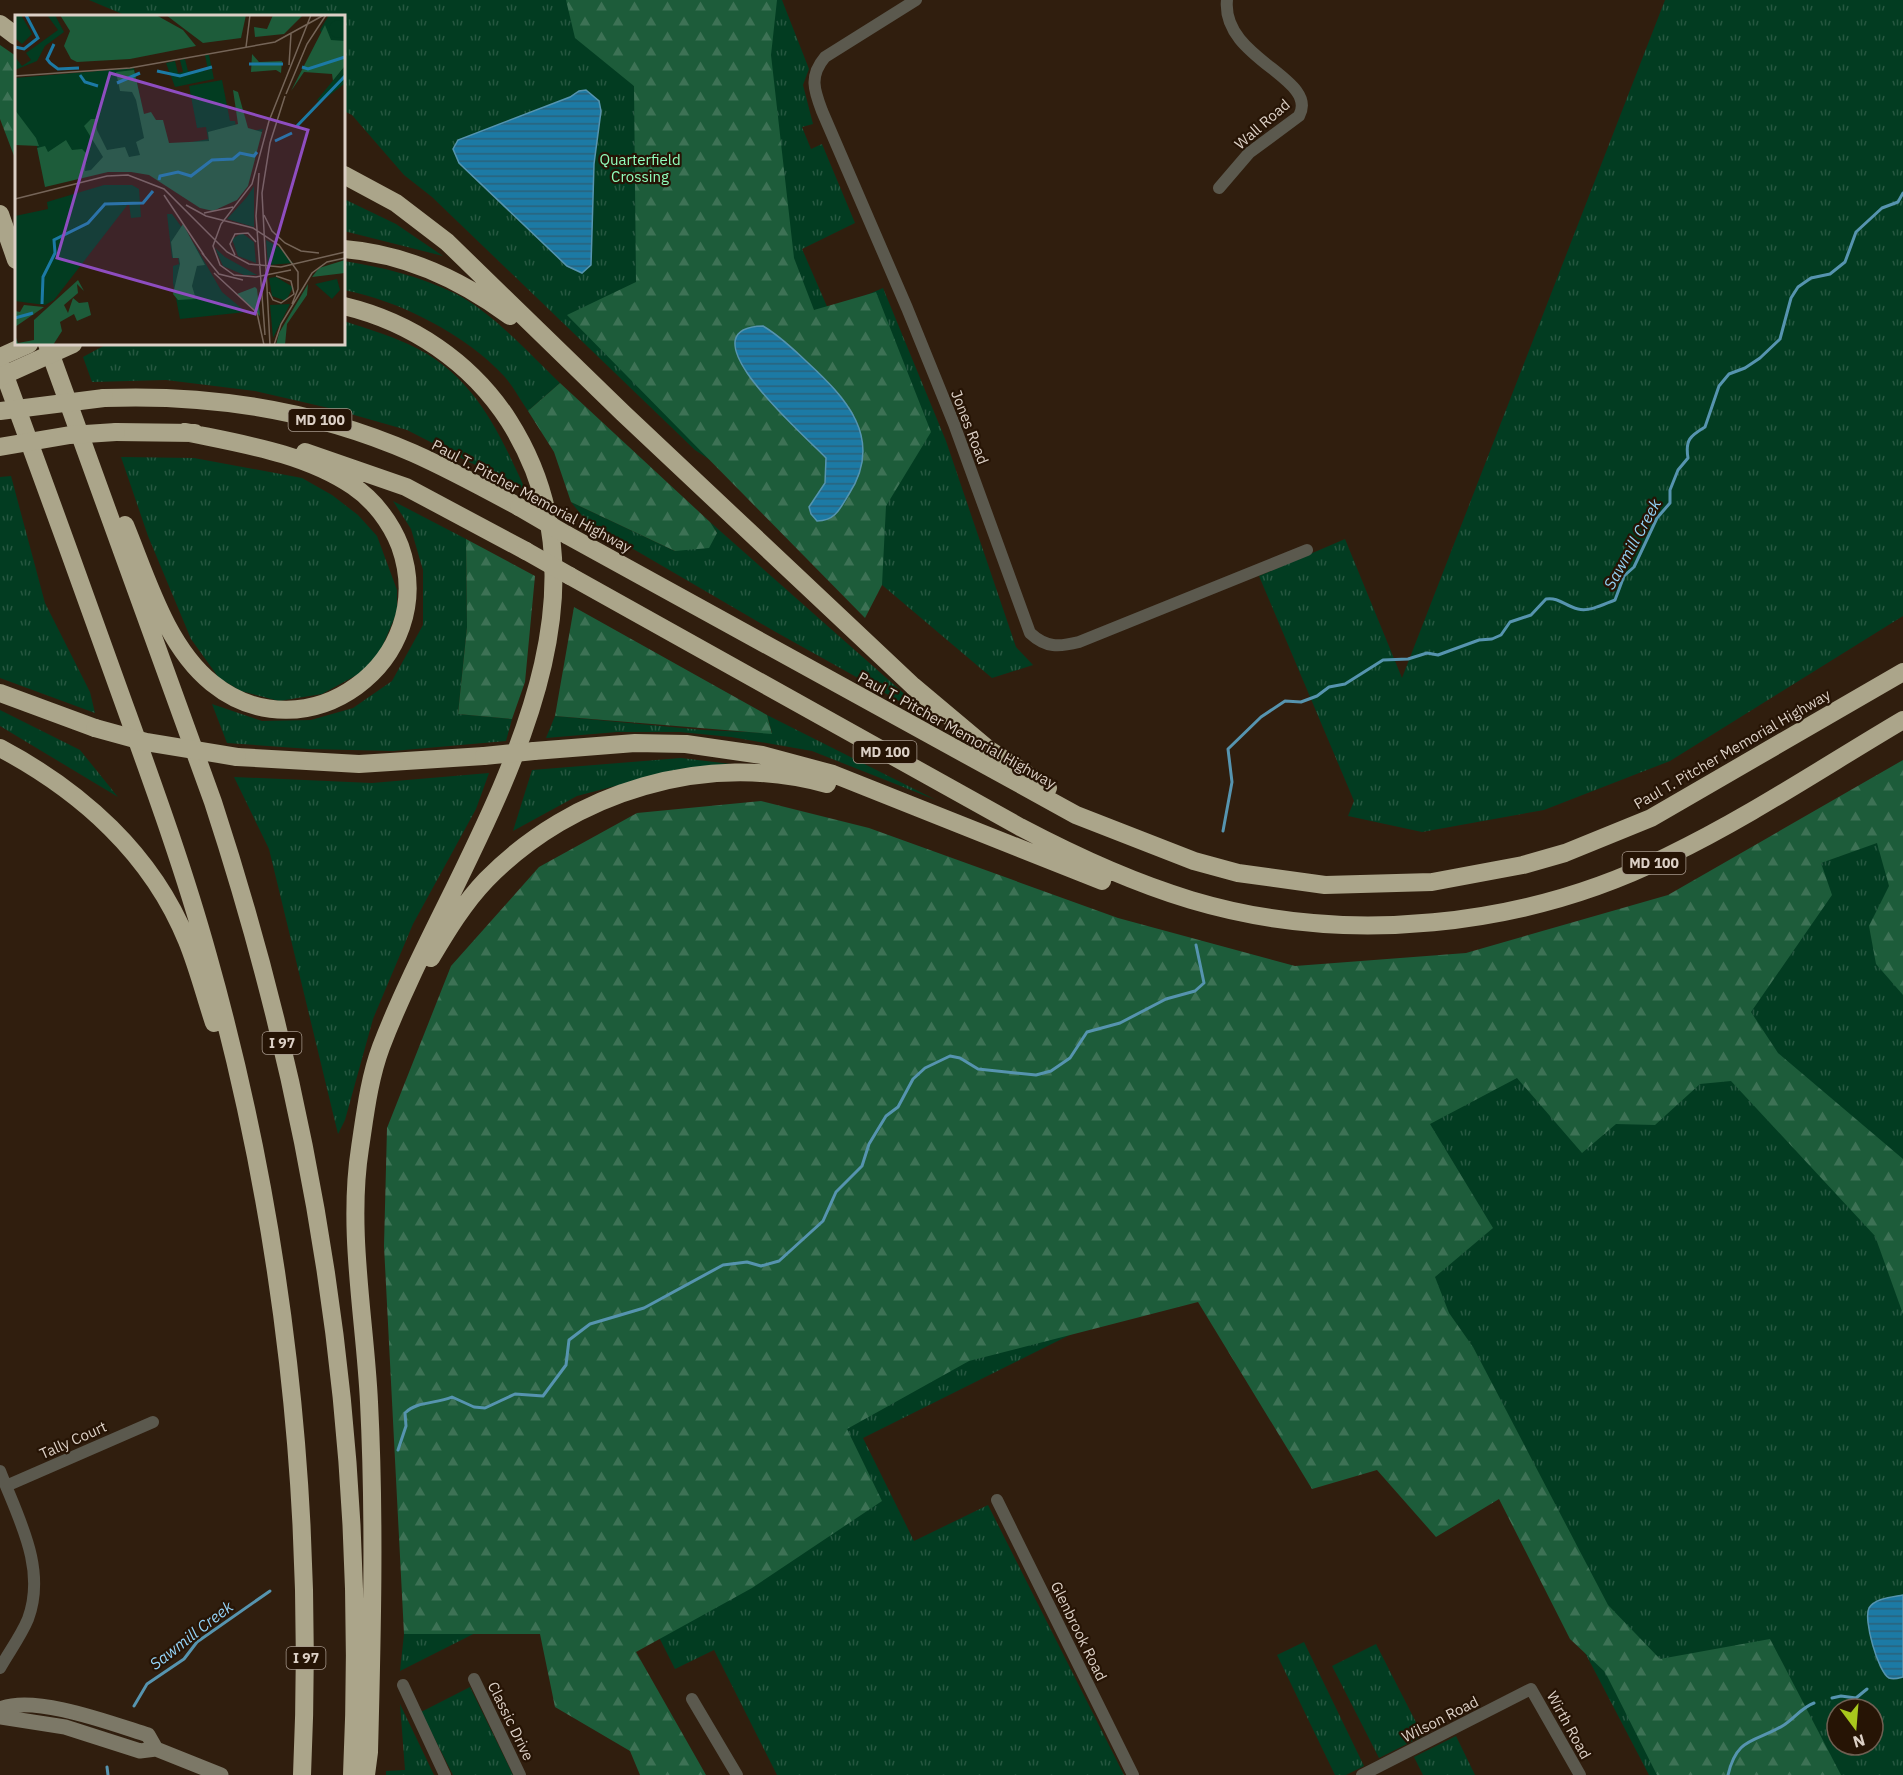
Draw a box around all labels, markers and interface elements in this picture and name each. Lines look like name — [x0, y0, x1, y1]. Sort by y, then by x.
inset map — [15, 15, 345, 345]
street label: Wall Road — [1230, 95, 1294, 153]
park label: Quarterfield Crossing — [599, 150, 681, 186]
street label: Jones Road — [947, 387, 993, 467]
road number: MD 100 — [288, 409, 352, 431]
street label: Paul T. Pitcher Memorial Highway — [429, 435, 636, 557]
water label: Sawmill Creek — [1599, 495, 1665, 593]
street label: Paul T. Pitcher Memorial Highway — [855, 667, 1060, 793]
street label: Paul T. Pitcher Memorial Highway — [1630, 685, 1834, 813]
road number: MD 100 — [854, 741, 916, 763]
road number: MD 100 — [1622, 852, 1686, 874]
road number: I 97 — [262, 1032, 302, 1054]
street label: Tally Court — [36, 1417, 110, 1463]
street label: Glenbrook Road — [1047, 1578, 1111, 1684]
water label: Sawmill Creek — [145, 1596, 237, 1674]
road number: I 97 — [286, 1647, 326, 1669]
street label: Classic Drive — [484, 1678, 538, 1764]
street label: Wirth Road — [1543, 1688, 1595, 1762]
street label: Wilson Road — [1399, 1692, 1481, 1746]
north arrow — [1825, 1697, 1885, 1757]
text: N — [1851, 1730, 1867, 1753]

